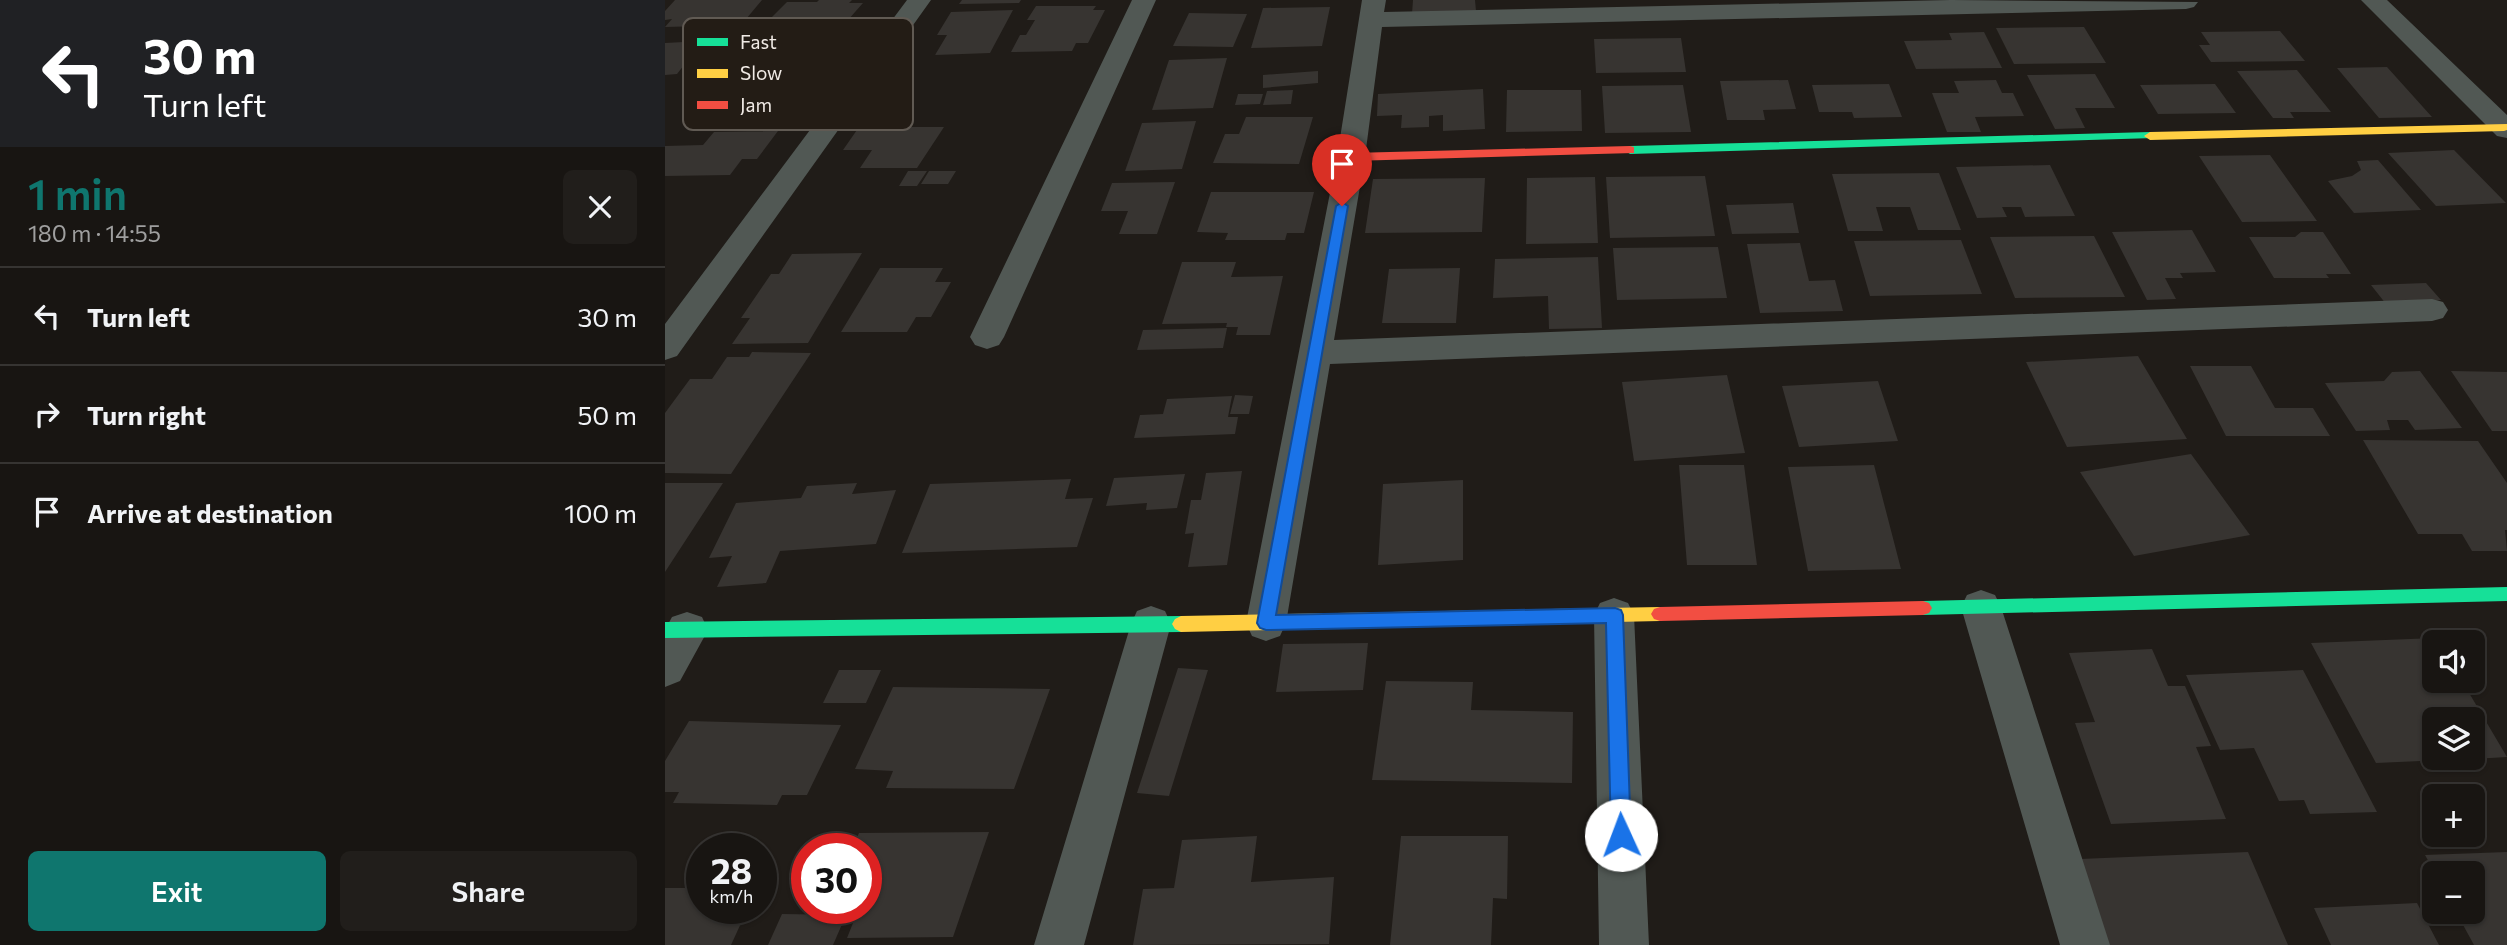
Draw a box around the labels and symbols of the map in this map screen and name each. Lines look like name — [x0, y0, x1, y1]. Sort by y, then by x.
legend — [683, 18, 913, 130]
text: Fast — [740, 30, 777, 53]
text: Slow — [740, 61, 782, 84]
text: Jam — [740, 93, 772, 116]
pin — [1312, 134, 1372, 206]
position arrow — [1584, 798, 1658, 872]
speed limit sign: 30 — [791, 833, 882, 924]

